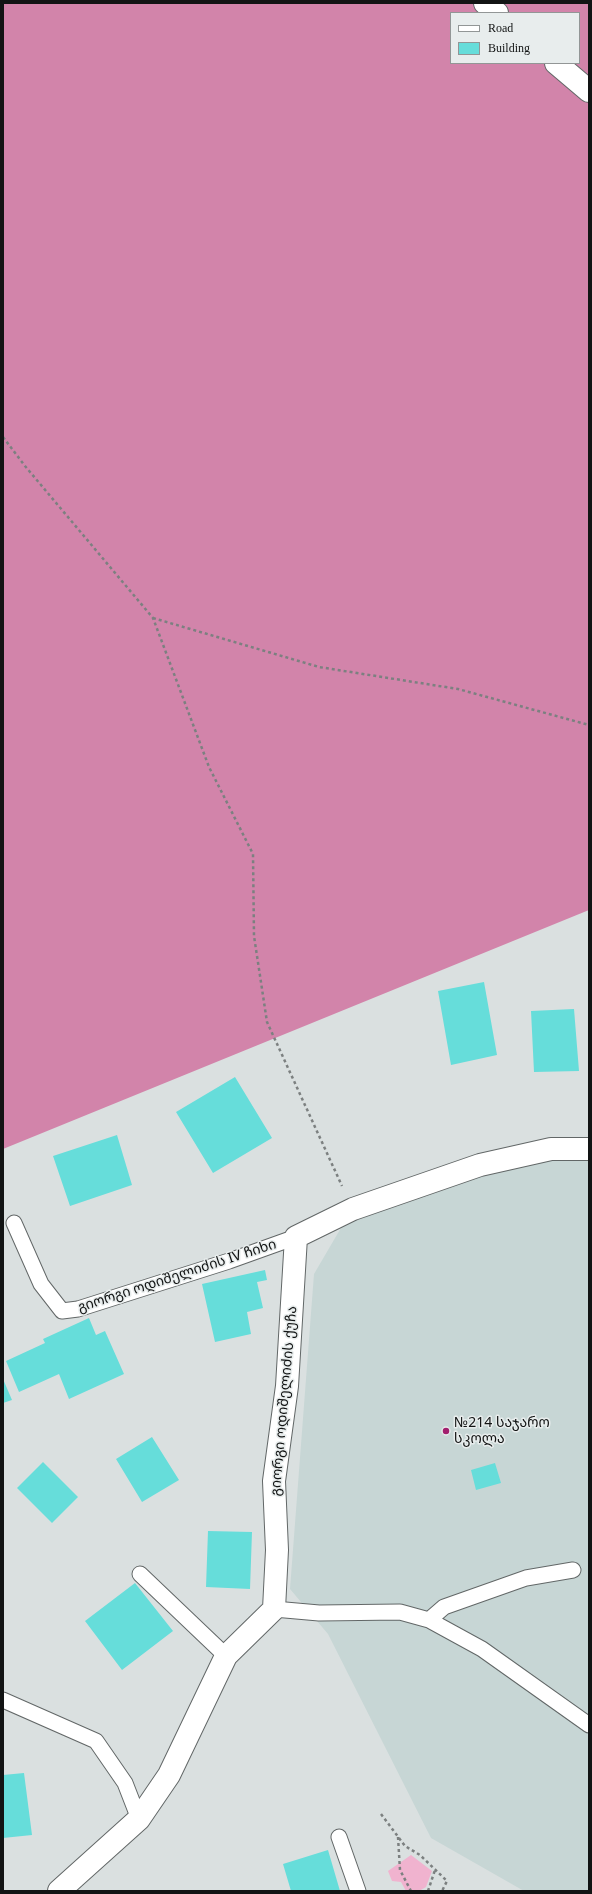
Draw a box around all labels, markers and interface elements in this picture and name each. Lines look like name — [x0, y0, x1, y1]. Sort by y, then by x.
legend — [450, 12, 580, 64]
text: Road — [488, 21, 513, 35]
text: Building — [488, 41, 530, 55]
street label: გიორგი ოდიშელიძის IV ჩიხი — [76, 1236, 278, 1316]
street label: გიორგი ოდიშელიძის ქუჩა — [267, 1305, 301, 1497]
place label: №214 საჯარო სკოლა — [454, 1415, 550, 1448]
marker: №214 საჯარო სკოლა — [441, 1426, 451, 1436]

